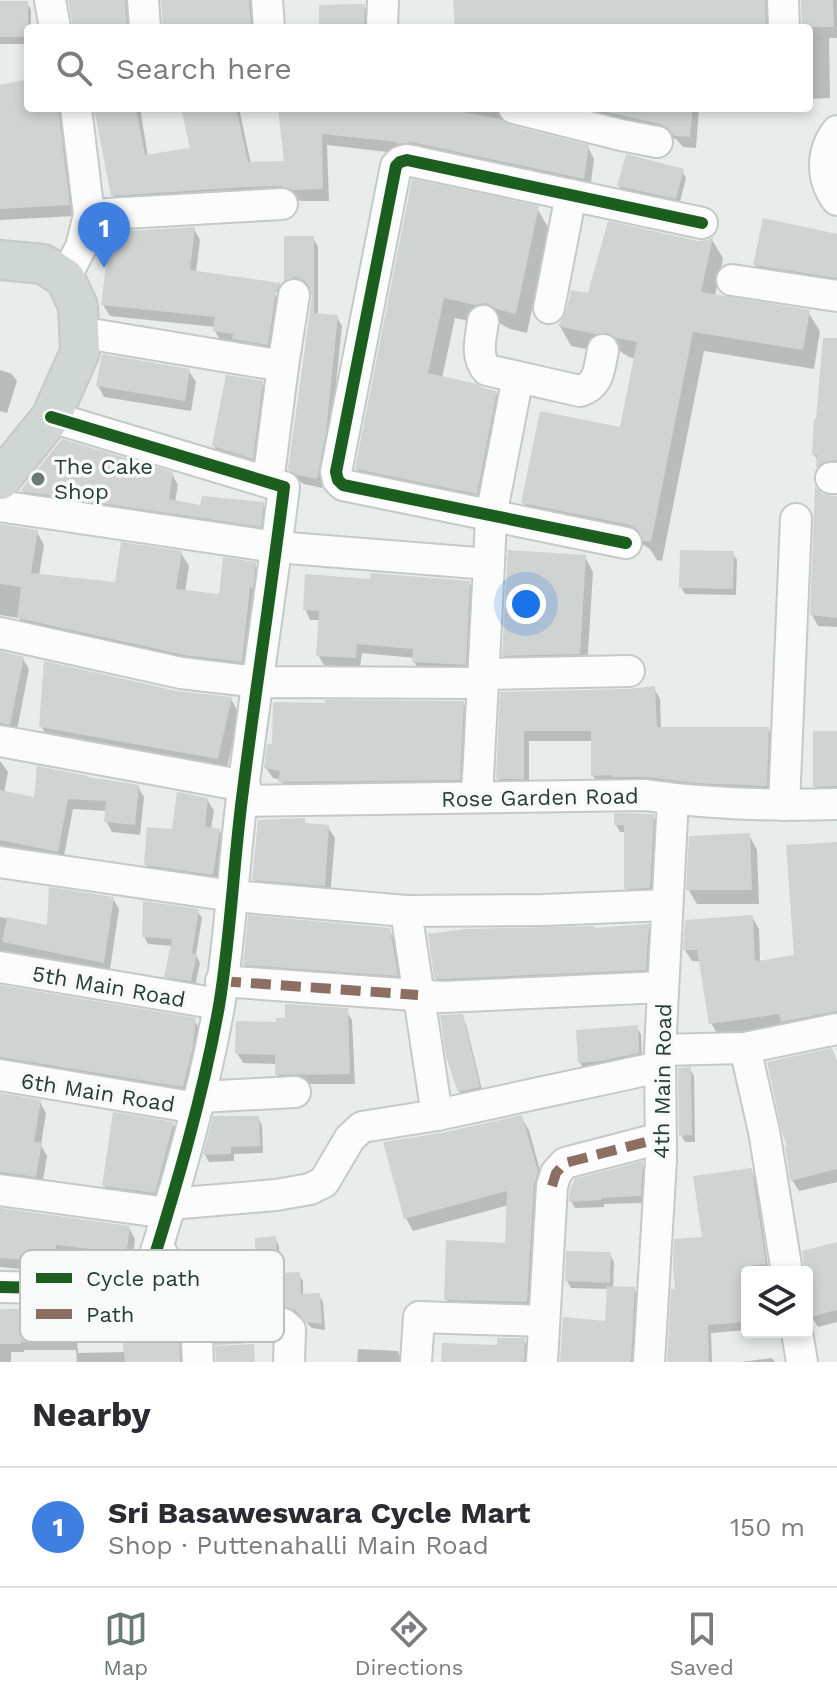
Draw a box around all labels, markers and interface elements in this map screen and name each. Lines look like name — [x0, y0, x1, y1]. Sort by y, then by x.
search box — [24, 24, 813, 112]
icon: search — [52, 46, 96, 90]
text: Search here — [116, 51, 292, 86]
pin: 1 — [78, 202, 130, 268]
place label: The Cake Shop — [54, 454, 153, 504]
marker: The Cake Shop — [29, 470, 47, 488]
your location — [506, 584, 546, 624]
street label: Rose Garden Road — [441, 783, 639, 812]
street label: 5th Main Road — [30, 961, 187, 1012]
street label: 4th Main Road — [649, 1003, 676, 1159]
street label: 6th Main Road — [19, 1068, 177, 1117]
legend — [20, 1250, 284, 1342]
text: Cycle path — [86, 1266, 200, 1291]
map controls — [741, 1266, 813, 1338]
button: layers — [741, 1266, 813, 1338]
text: Path — [86, 1302, 134, 1327]
text: Nearby — [32, 1394, 151, 1434]
text: Sri Basaweswara Cycle Mart — [108, 1495, 530, 1530]
text: 1 — [52, 1512, 64, 1542]
text: 150 m — [730, 1512, 805, 1542]
text: Shop · Puttenahalli Main Road — [108, 1530, 489, 1560]
tab: Map — [103, 1607, 148, 1680]
tab: Directions — [355, 1607, 463, 1680]
tab: Saved — [670, 1607, 734, 1680]

